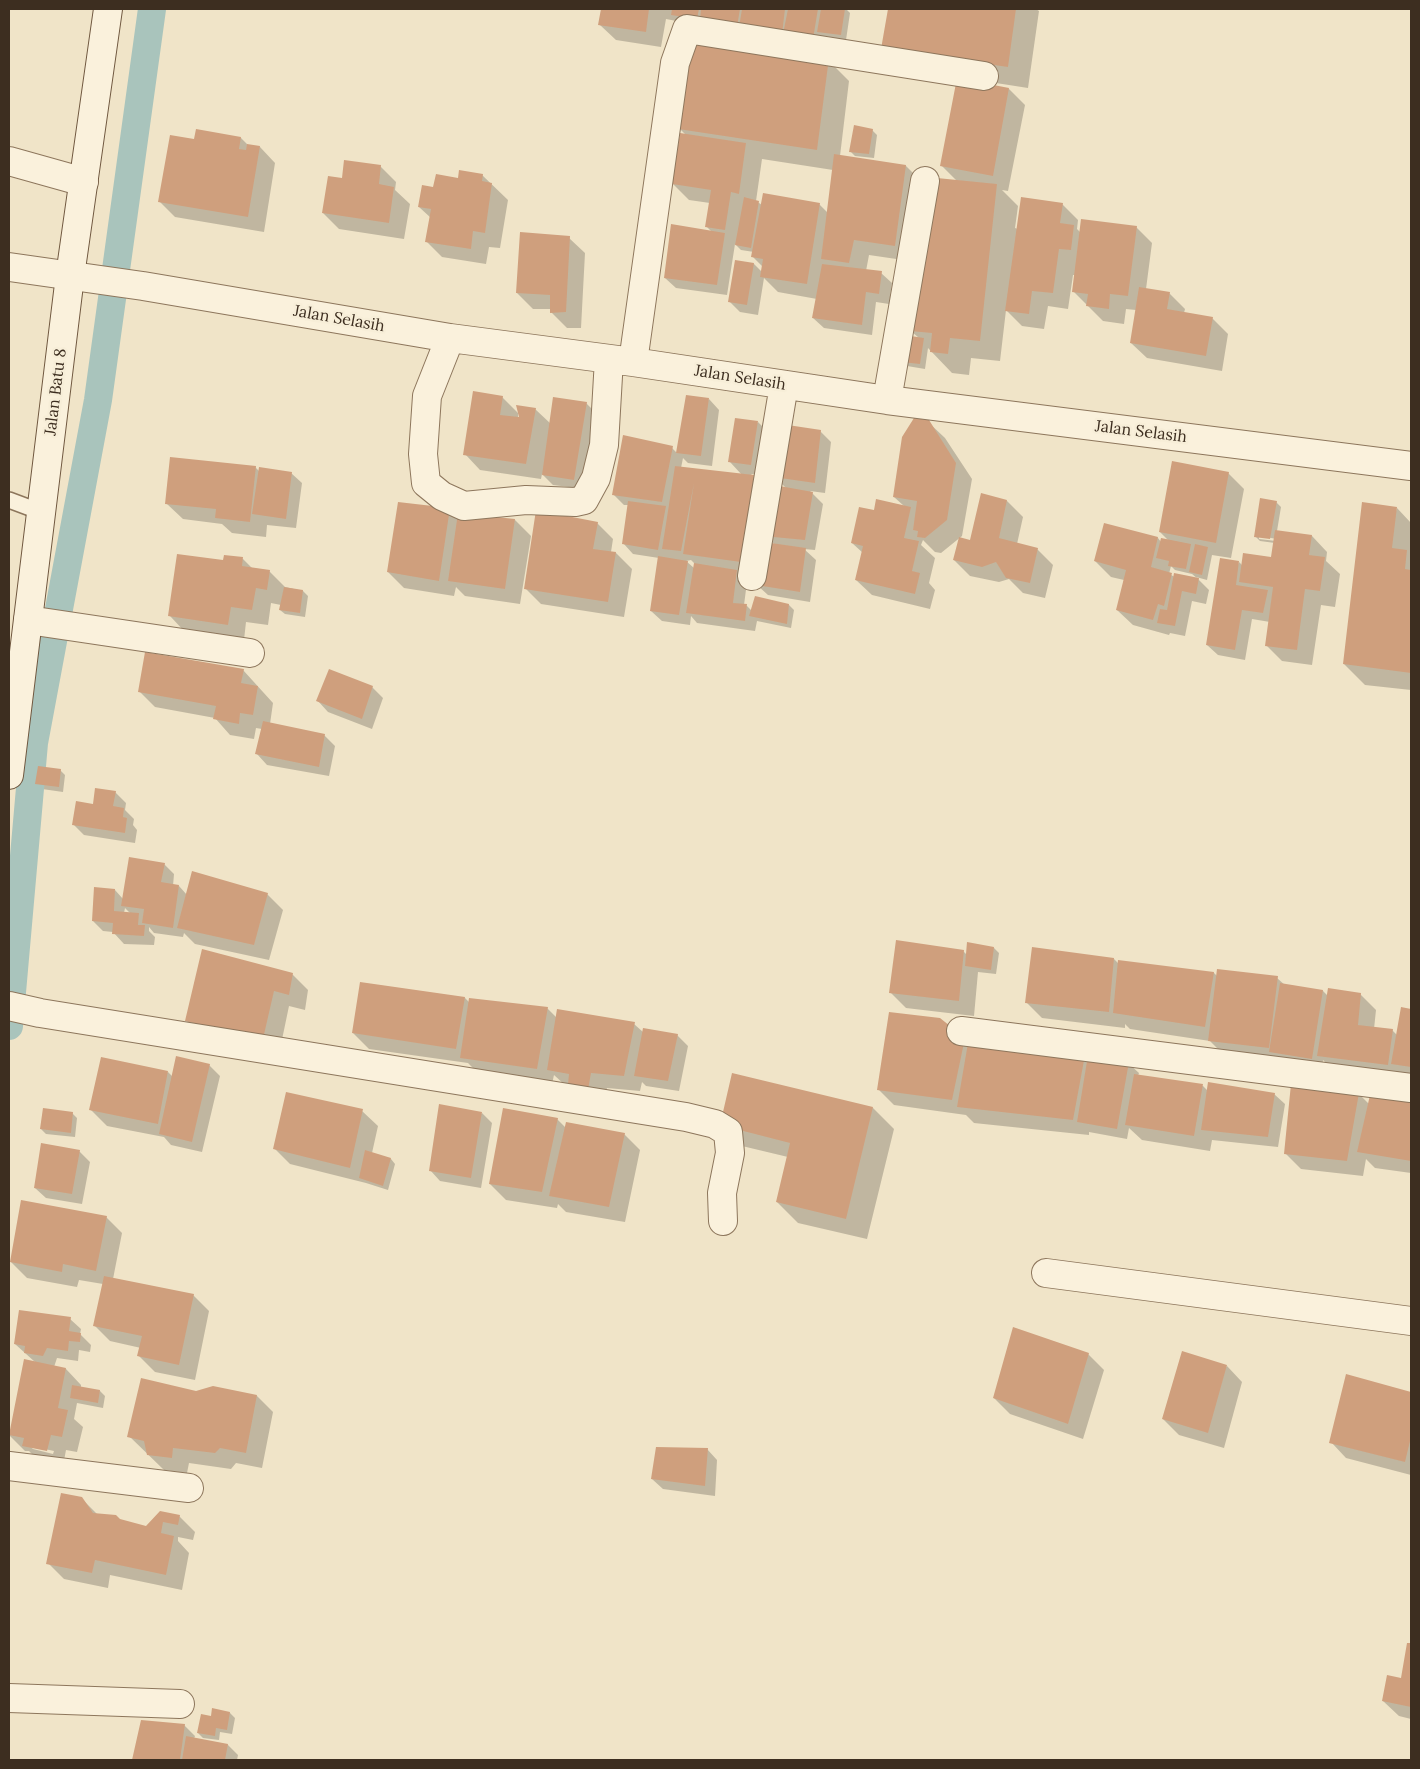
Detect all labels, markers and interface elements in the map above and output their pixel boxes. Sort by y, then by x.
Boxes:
street label: Jalan Selasih [292,302,386,336]
street label: Jalan Batu 8 [41,347,71,437]
street label: Jalan Selasih [693,361,787,395]
street label: Jalan Selasih [1094,417,1188,447]

